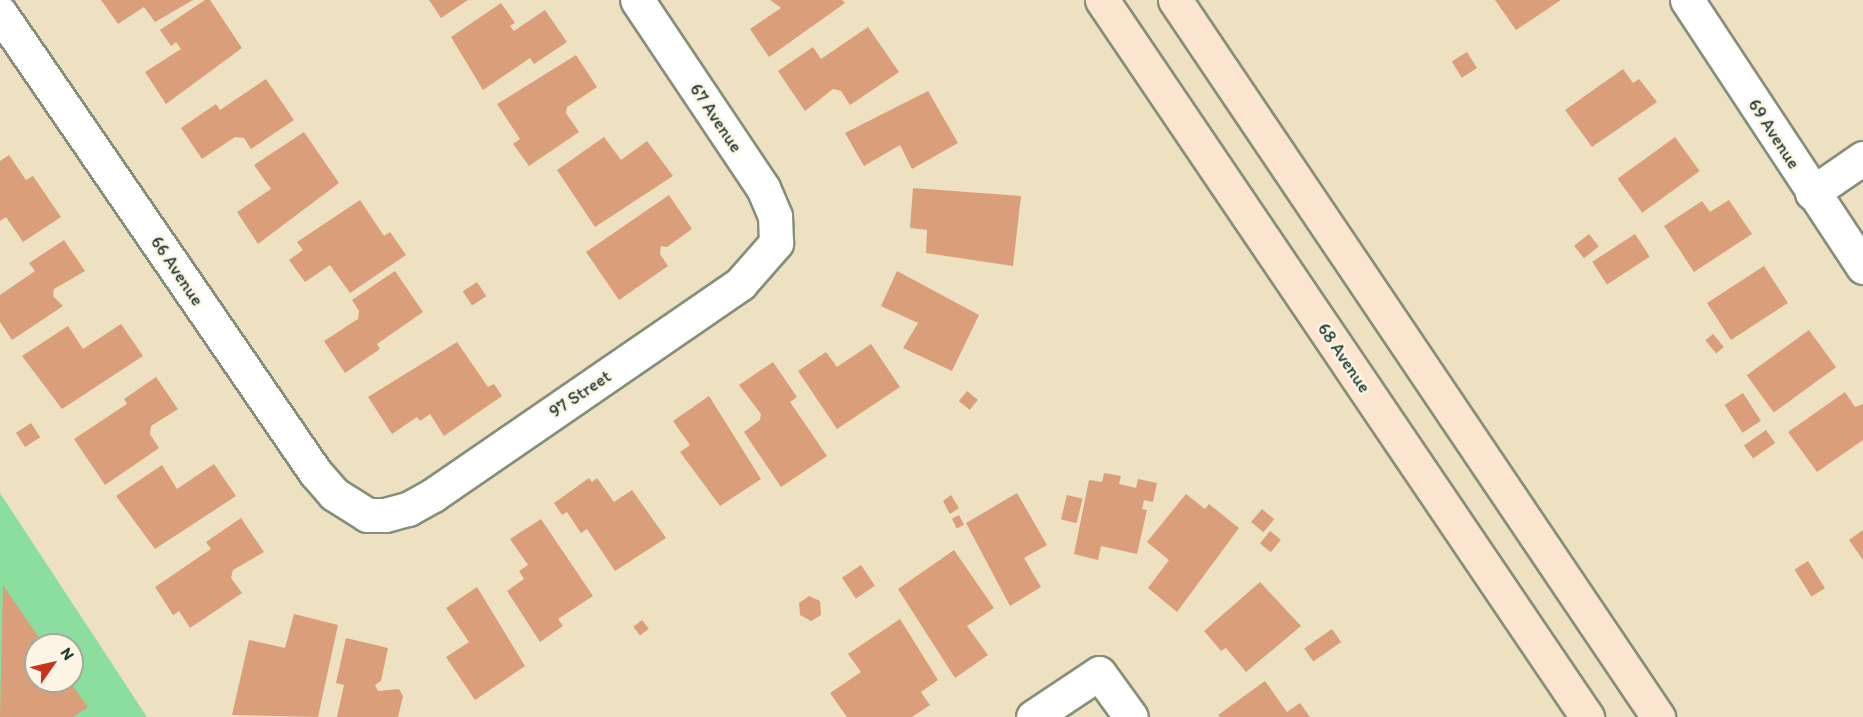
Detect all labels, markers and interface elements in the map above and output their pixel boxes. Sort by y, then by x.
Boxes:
street label: 67 Avenue [685,79,747,157]
street label: 69 Avenue [1743,95,1805,173]
street label: 66 Avenue [146,232,208,310]
street label: 68 Avenue [1313,319,1375,397]
street label: 97 Street [545,365,615,423]
north arrow [24,633,84,693]
text: N [57,644,79,664]

